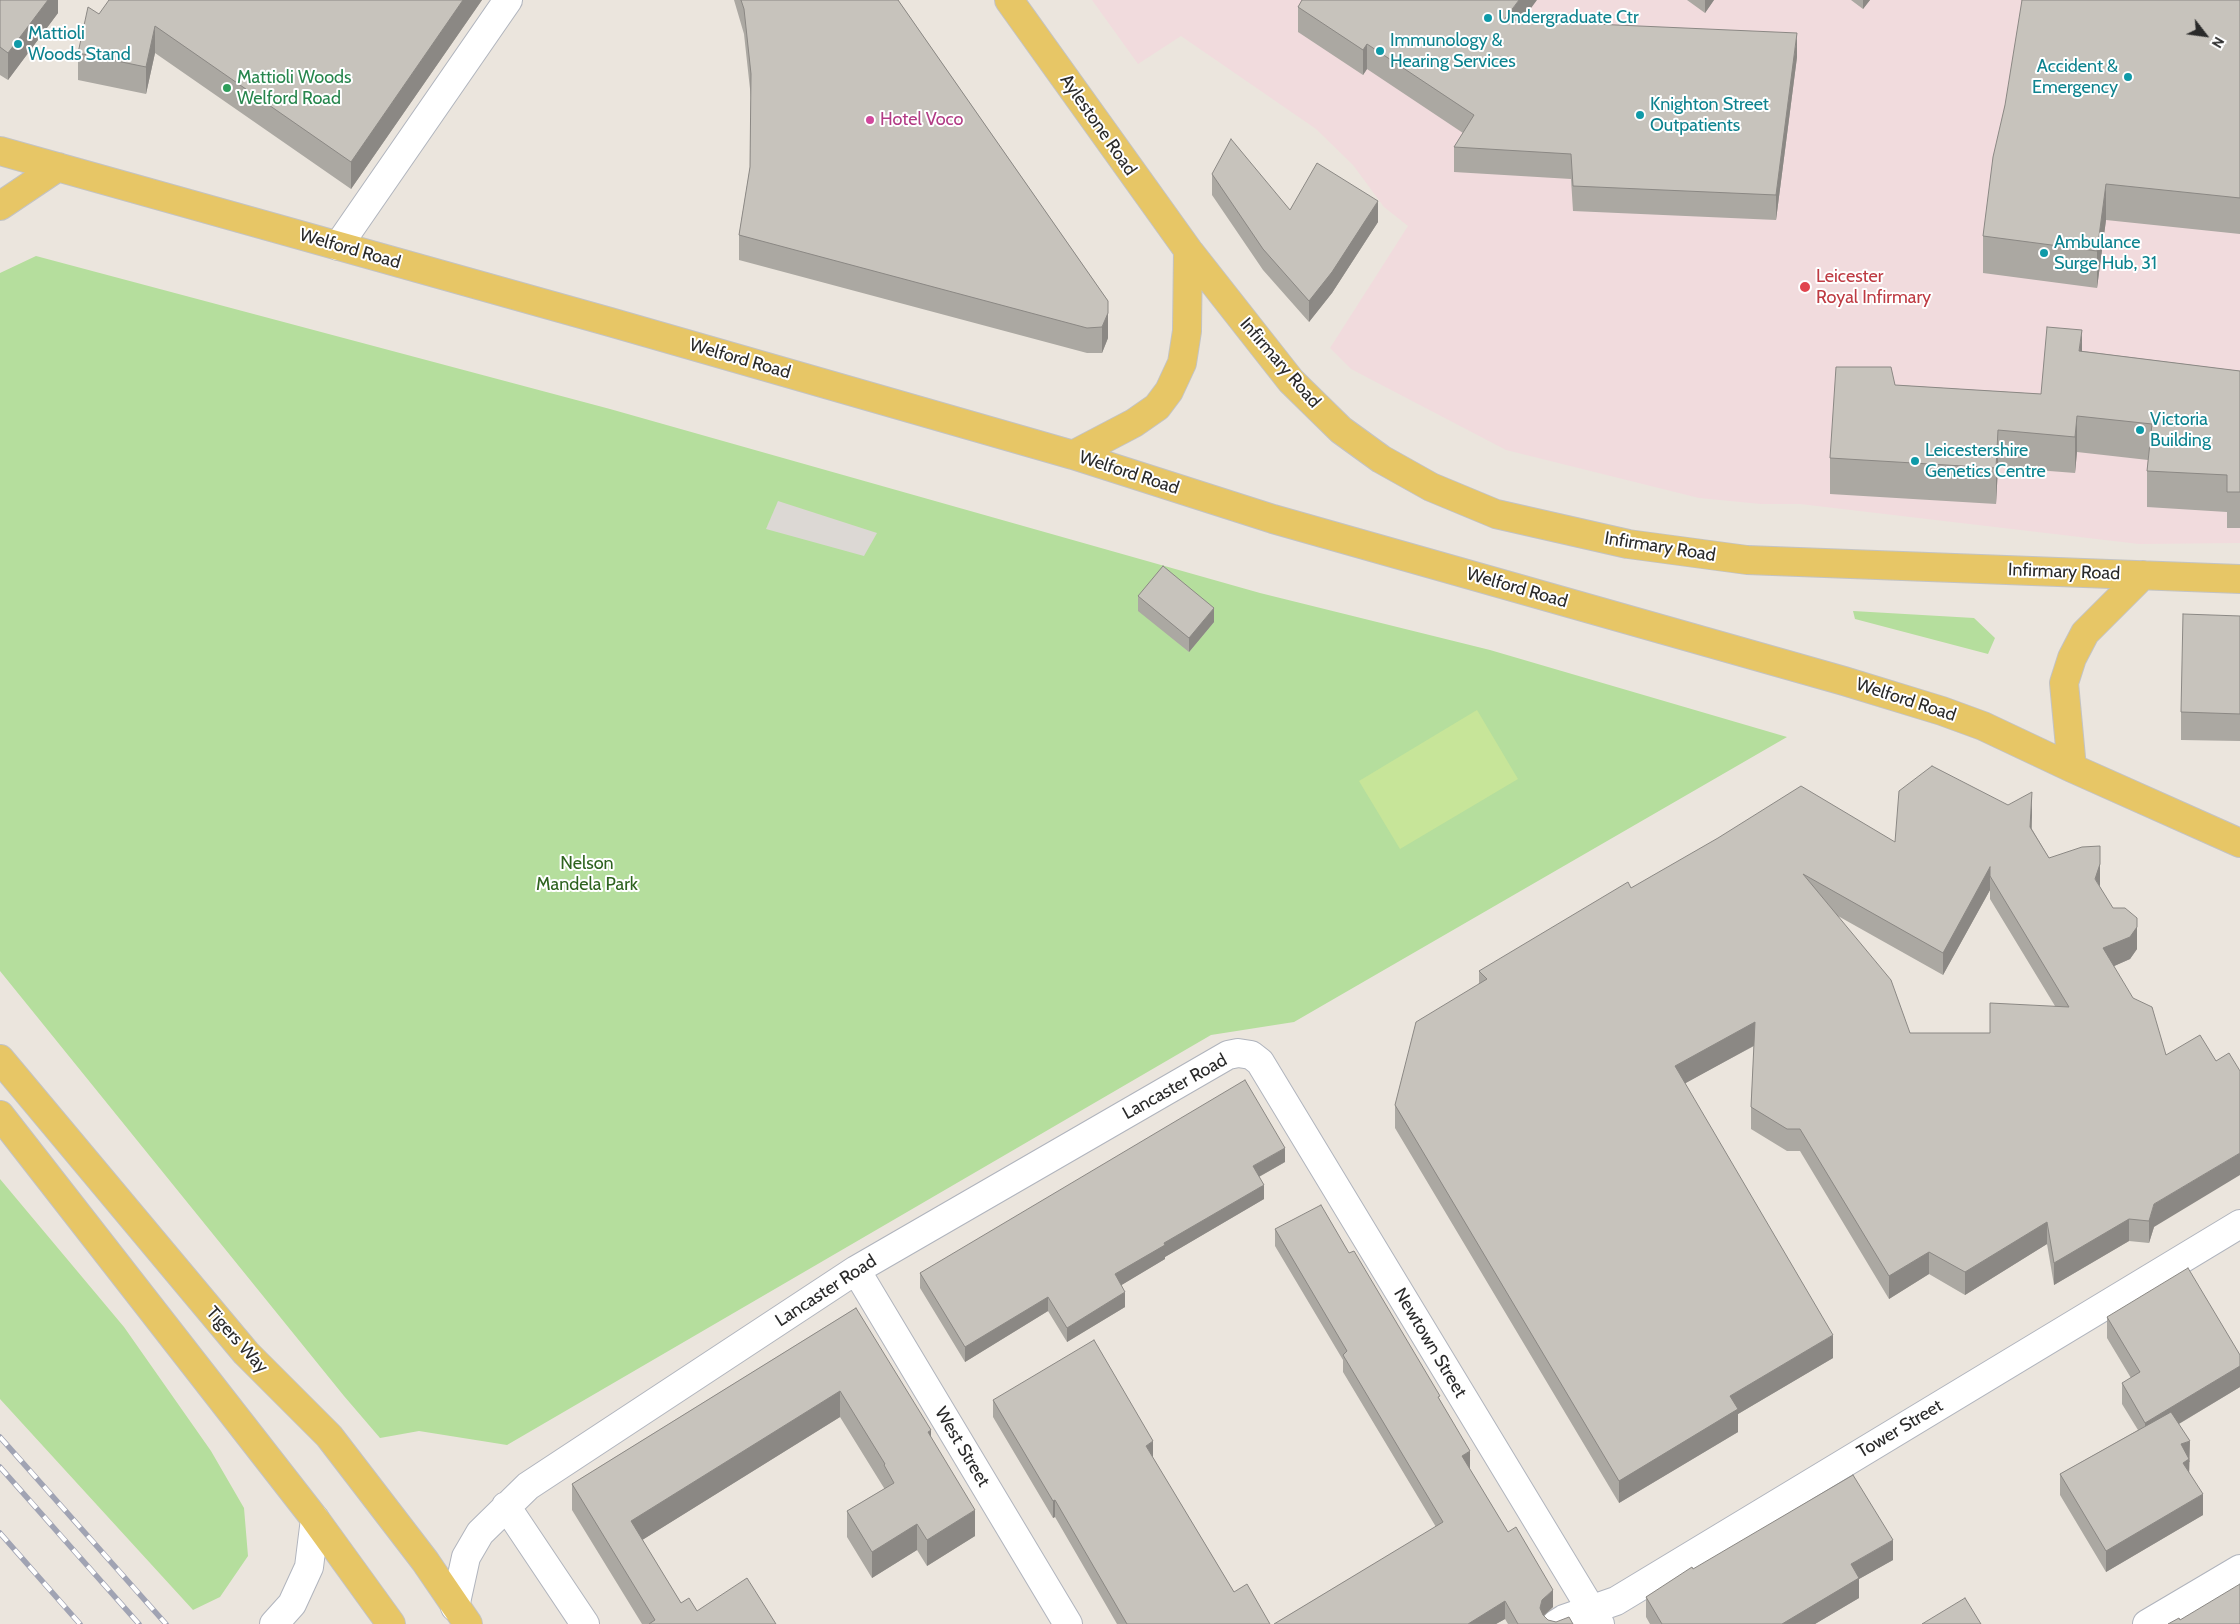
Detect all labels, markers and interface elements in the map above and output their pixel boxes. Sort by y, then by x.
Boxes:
place label: Undergraduate Ctr [1498,7,1639,29]
north arrow [2180,10,2230,60]
marker: Undergraduate Ctr [1482,12,1494,24]
place label: Mattioli Woods Stand [28,23,131,66]
place label: Immunology & Hearing Services [1390,30,1516,72]
text: N [2208,34,2228,51]
marker: Mattioli Woods Stand [12,38,24,50]
marker: Immunology & Hearing Services [1374,45,1386,57]
place label: Accident & Emergency [2032,56,2118,98]
place label: Mattioli Woods Welford Road [237,67,351,110]
street label: Aylestone Road [1055,70,1141,180]
marker: Accident & Emergency [2122,71,2134,83]
marker: Mattioli Woods Welford Road [221,82,233,94]
place label: Knighton Street Outpatients [1650,94,1769,136]
place label: Hotel Voco [880,109,963,131]
marker: Knighton Street Outpatients [1634,109,1646,121]
marker: Hotel Voco [864,114,876,126]
street label: Welford Road [297,224,403,274]
place label: Ambulance Surge Hub, 31 [2054,232,2157,274]
marker: Ambulance Surge Hub, 31 [2038,247,2050,259]
place label: Leicester Royal Infirmary [1816,266,1931,308]
marker: Leicester Royal Infirmary [1798,280,1812,294]
street label: Infirmary Road [1235,314,1325,412]
street label: Welford Road [687,334,793,384]
place label: Victoria Building [2150,409,2211,452]
marker: Victoria Building [2134,424,2146,436]
place label: Leicestershire Genetics Centre [1925,440,2046,482]
street label: Welford Road [1076,447,1182,499]
marker: Leicestershire Genetics Centre [1909,455,1921,467]
street label: Infirmary Road [1603,528,1717,566]
street label: Infirmary Road [2008,559,2120,585]
street label: Welford Road [1464,563,1570,613]
street label: Welford Road [1853,674,1959,726]
park label: Nelson Mandela Park [536,853,638,896]
street label: Lancaster Road [1119,1049,1231,1125]
street label: Lancaster Road [771,1250,881,1332]
street label: Newtown Street [1389,1284,1471,1402]
street label: Tigers Way [201,1302,273,1378]
street label: Tower Street [1853,1395,1947,1463]
street label: West Street [930,1403,994,1491]

